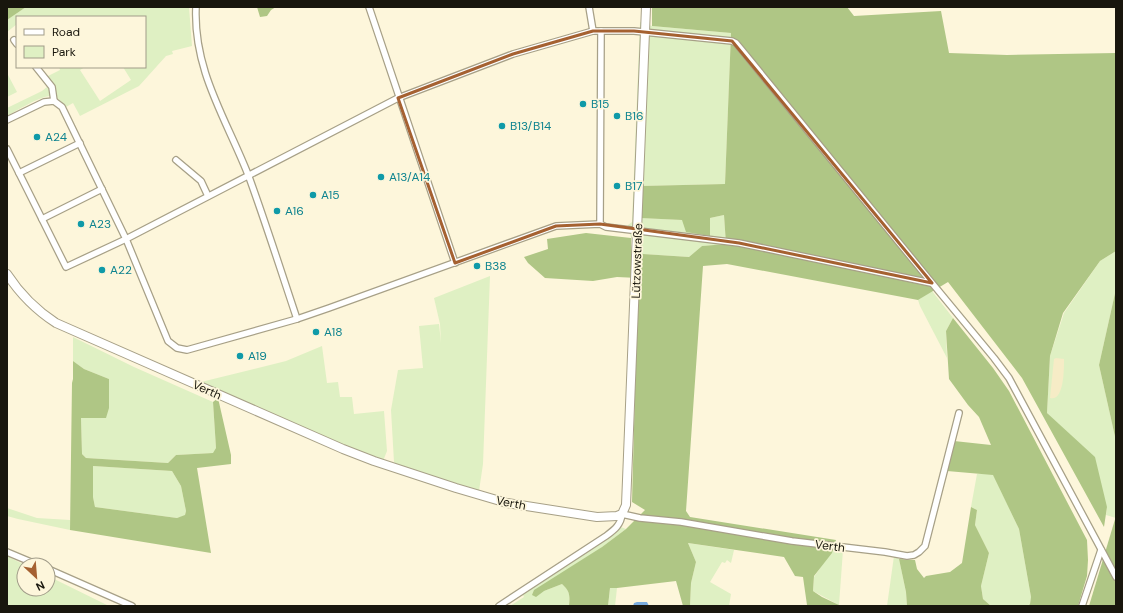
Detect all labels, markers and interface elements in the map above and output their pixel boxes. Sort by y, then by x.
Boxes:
legend [16,16,146,68]
text: Road [52,24,80,40]
text: Park [52,44,76,60]
place label: B15 [591,96,609,112]
marker: B15 [578,99,588,109]
place label: B16 [625,108,644,124]
marker: B16 [612,111,622,121]
place label: B13/B14 [510,118,551,134]
marker: B13/B14 [497,121,507,131]
place label: A24 [45,129,67,145]
marker: A24 [32,132,42,142]
place label: A13/A14 [389,169,430,185]
marker: A13/A14 [376,172,386,182]
place label: B17 [625,178,642,194]
marker: B17 [612,181,622,191]
place label: A15 [321,187,340,203]
marker: A15 [308,190,318,200]
place label: A16 [285,203,304,219]
marker: A16 [272,206,282,216]
place label: A23 [89,216,111,232]
marker: A23 [76,219,86,229]
street label: Lützowstraße [628,223,646,299]
place label: B38 [485,258,507,274]
marker: B38 [472,261,482,271]
place label: A22 [110,262,132,278]
marker: A22 [97,265,107,275]
place label: A18 [324,324,343,340]
marker: A18 [311,327,321,337]
place label: A19 [248,348,267,364]
marker: A19 [235,351,245,361]
street label: Verth [190,377,224,403]
street label: Verth [495,492,527,514]
street label: Verth [814,536,846,556]
north arrow [16,557,56,597]
text: N [34,578,47,594]

